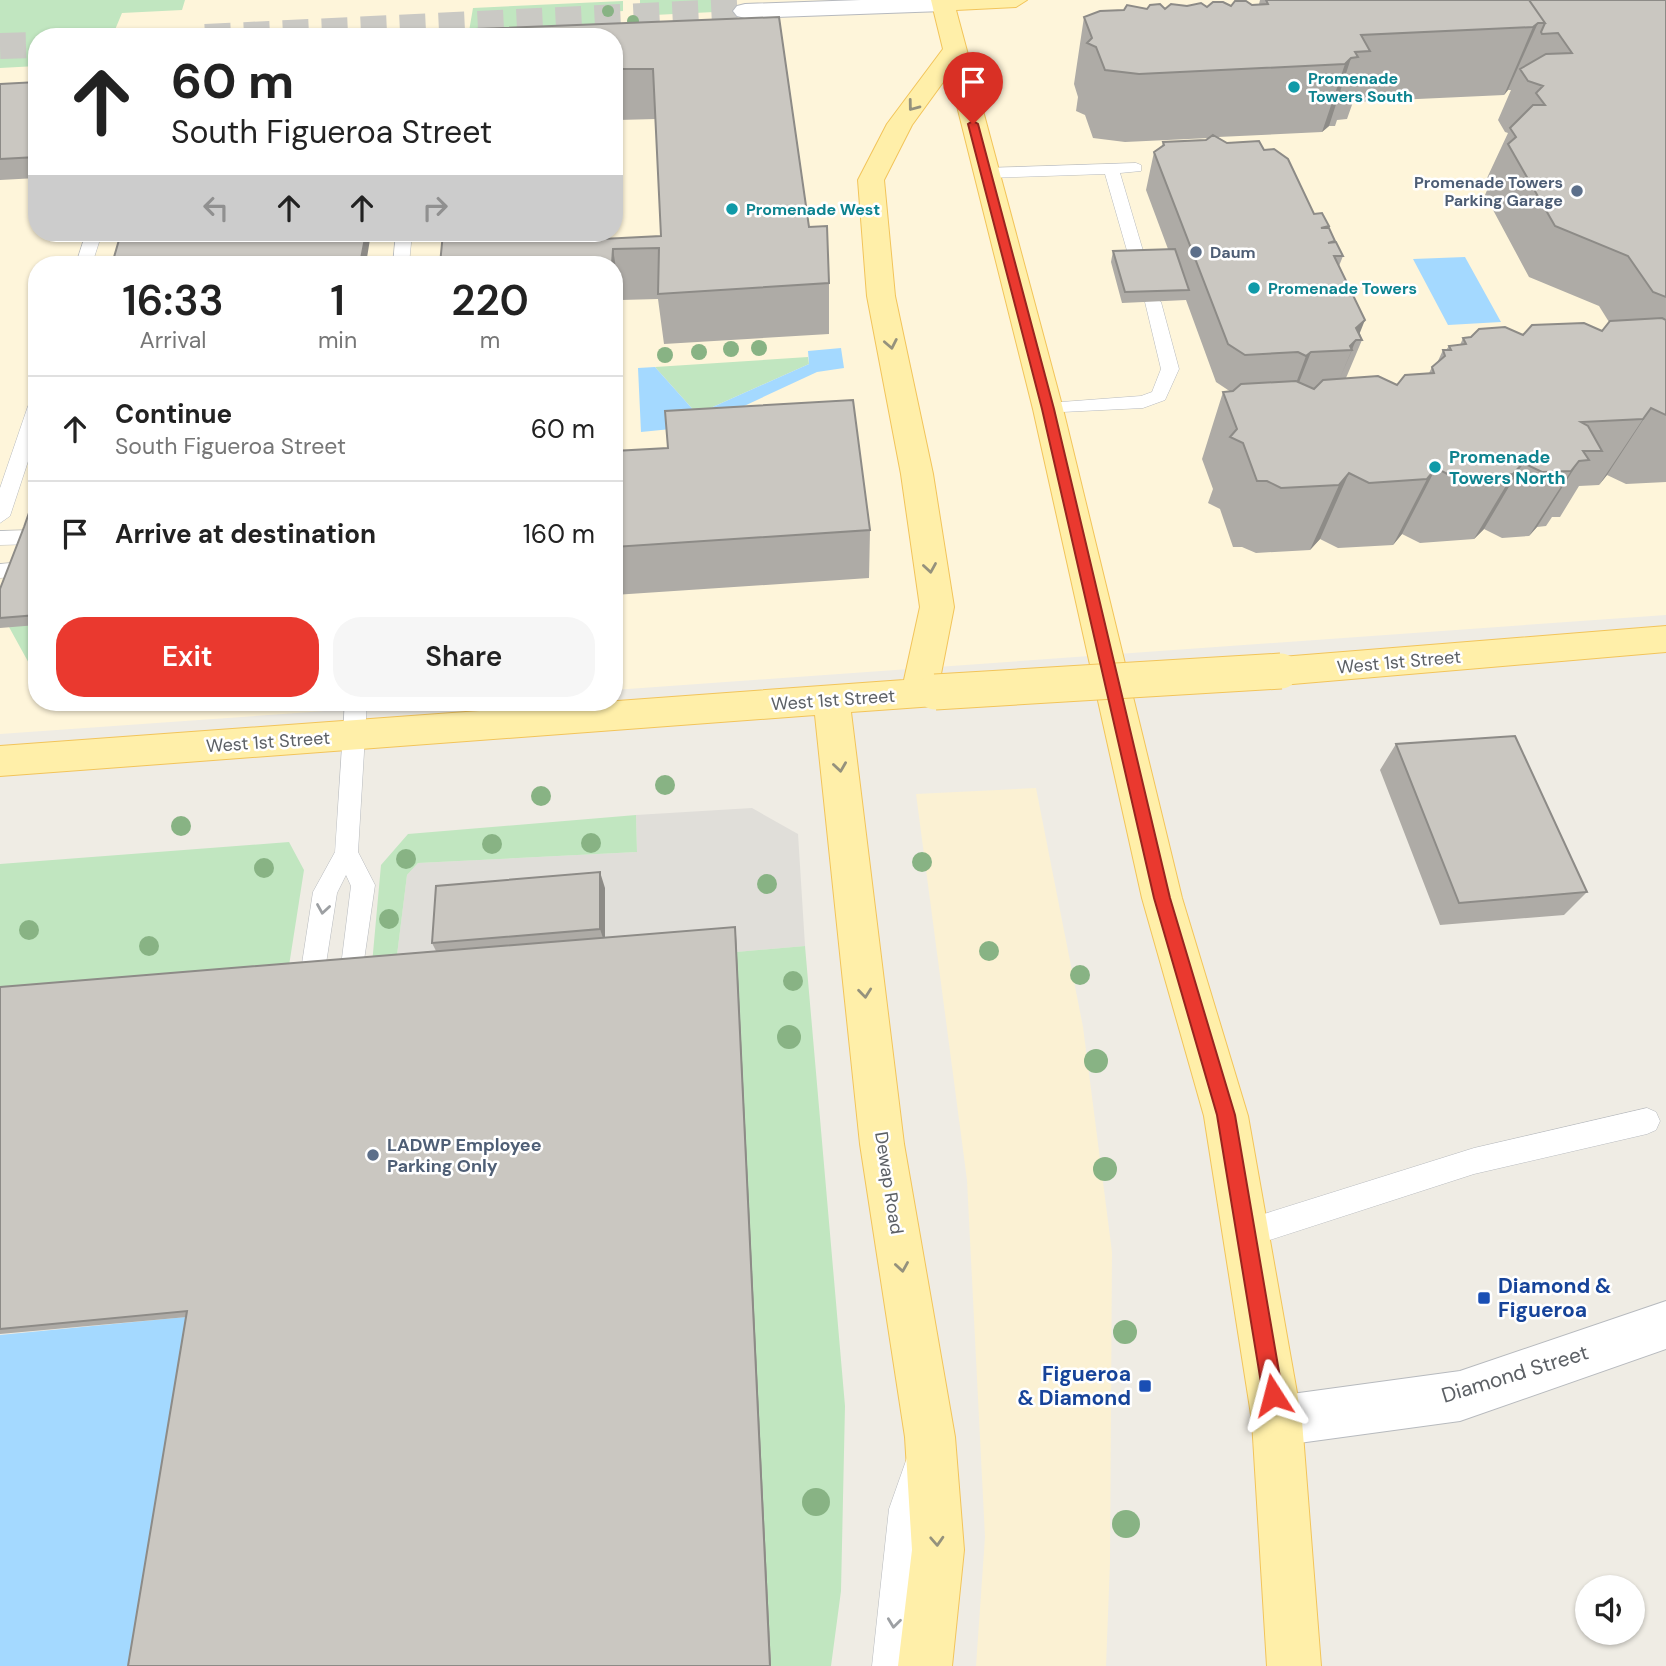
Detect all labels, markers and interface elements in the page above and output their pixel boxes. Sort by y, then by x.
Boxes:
text: 60 m [171,49,294,113]
pin [943,52,1003,124]
icon: ahead [56,56,147,147]
icon: arrive [954,63,992,101]
place label: Promenade Towers South [1308,68,1413,107]
marker: Promenade Towers South [1286,79,1302,95]
one-way arrow [908,98,921,111]
text: South Figueroa Street [171,111,492,153]
place label: Promenade Towers Parking Garage [1414,172,1563,211]
marker: Promenade Towers Parking Garage [1569,183,1585,199]
icon: left [197,189,235,227]
icon: ahead [270,189,308,227]
icon: ahead [343,189,381,227]
icon: right [416,189,454,227]
place label: Promenade West [746,199,880,220]
marker: Promenade West [724,201,740,217]
place label: Daum [1210,242,1256,263]
marker: Daum [1188,244,1204,260]
text: 16:33 [122,273,224,328]
text: 1 [330,273,345,328]
text: 220 [451,273,529,328]
place label: Promenade Towers [1268,278,1417,299]
marker: Promenade Towers [1246,280,1262,296]
text: Arrival [139,325,206,355]
text: min [318,325,357,355]
text: m [480,325,500,355]
one-way arrow [883,338,898,350]
text: Continue [115,397,232,431]
icon: ahead [56,410,94,448]
text: 60 m [531,412,595,446]
text: South Figueroa Street [115,431,346,461]
place label: Promenade Towers North [1449,445,1566,490]
marker: Promenade Towers North [1427,459,1443,475]
icon: arrive [56,515,94,553]
text: Arrive at destination [115,517,376,551]
text: 160 m [523,517,595,551]
one-way arrow [922,562,937,574]
button: Exit [56,617,319,697]
button: Share [333,617,595,697]
street label: West 1st Street [1336,645,1462,679]
street label: West 1st Street [770,684,896,716]
street label: West 1st Street [205,726,331,758]
one-way arrow [832,761,847,773]
one-way arrow [316,903,331,915]
one-way arrow [858,987,873,999]
street label: Dewap Road [869,1130,909,1236]
place label: LADWP Employee Parking Only [387,1133,542,1178]
marker: LADWP Employee Parking Only [365,1147,381,1163]
one-way arrow [894,1261,909,1273]
place label: Diamond & Figueroa [1498,1272,1612,1324]
marker: Diamond & Figueroa [1476,1290,1492,1306]
street label: Diamond Street [1438,1338,1592,1410]
position arrow [1236,1358,1310,1432]
place label: Figueroa & Diamond [1017,1360,1131,1412]
marker: Figueroa & Diamond [1137,1378,1153,1394]
one-way arrow [929,1536,944,1547]
map controls [1575,1575,1645,1645]
button: sound [1575,1575,1645,1645]
one-way arrow [886,1617,901,1628]

